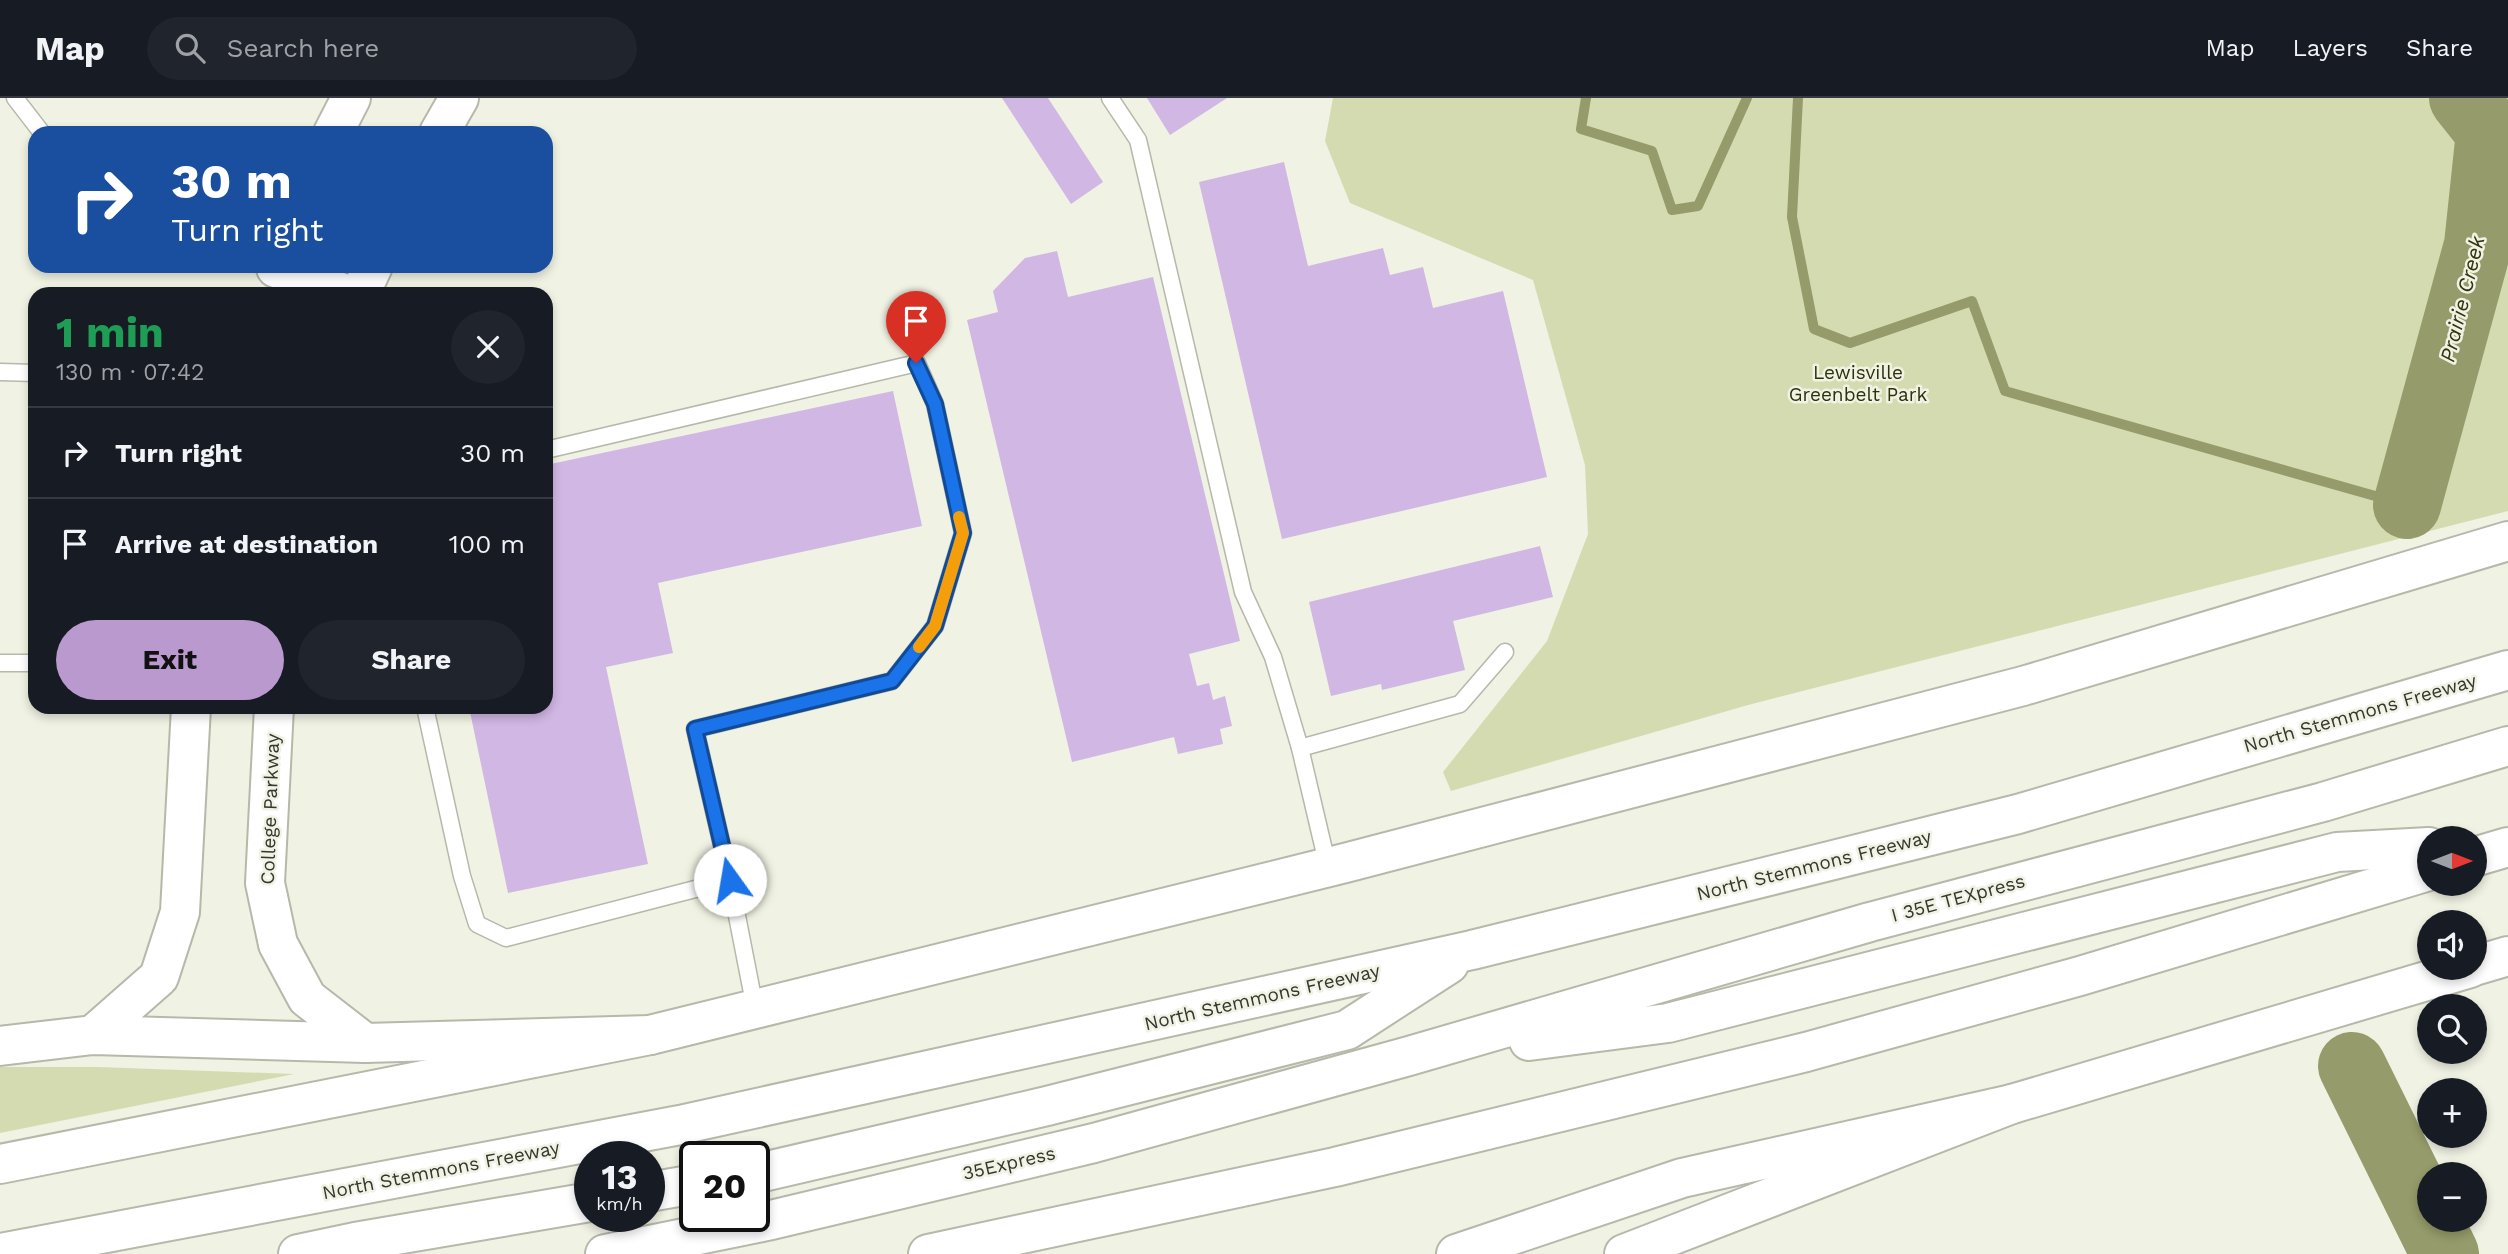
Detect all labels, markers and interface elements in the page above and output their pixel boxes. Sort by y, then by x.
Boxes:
search box [147,17,637,80]
text: Map [35,29,105,68]
icon: search [171,29,209,67]
text: Search here [227,33,379,63]
text: Map [2206,34,2254,62]
text: Layers [2292,34,2368,62]
text: Share [2406,34,2473,62]
text: 30 m [171,152,292,210]
icon: right [56,154,147,245]
text: Turn right [171,211,323,249]
water label: Prairie Creek [2434,233,2490,365]
pin [886,291,946,363]
icon: arrive [897,302,935,340]
text: 1 min [56,308,164,357]
button: close [451,310,525,384]
text: 130 m · 07:42 [56,359,204,386]
park label: Lewisville Greenbelt Park [1789,361,1927,406]
icon: right [56,434,94,472]
text: Turn right [115,438,242,468]
text: 30 m [460,438,525,468]
icon: arrive [56,525,94,563]
text: Arrive at destination [115,529,378,559]
text: 100 m [449,529,525,559]
button: Exit [56,620,284,700]
button: Share [298,620,525,700]
street label: North Stemmons Freeway [2241,669,2479,757]
street label: College Parkway [256,733,284,885]
street label: North Stemmons Freeway [1694,825,1934,905]
north arrow [2417,826,2487,896]
map controls [2417,826,2487,1232]
position arrow [693,843,767,917]
street label: I 35E TEXpress [1889,869,2027,927]
button: sound [2417,910,2487,980]
street label: North Stemmons Freeway [1142,959,1382,1035]
button: search [2417,994,2487,1064]
button: + [2417,1078,2487,1148]
street label: North Stemmons Freeway [320,1136,562,1204]
speed limit sign: 20 [679,1141,770,1232]
street label: 35Express [960,1141,1058,1185]
text: 13 [602,1156,637,1198]
button: − [2417,1162,2487,1232]
text: km/h [596,1193,643,1214]

